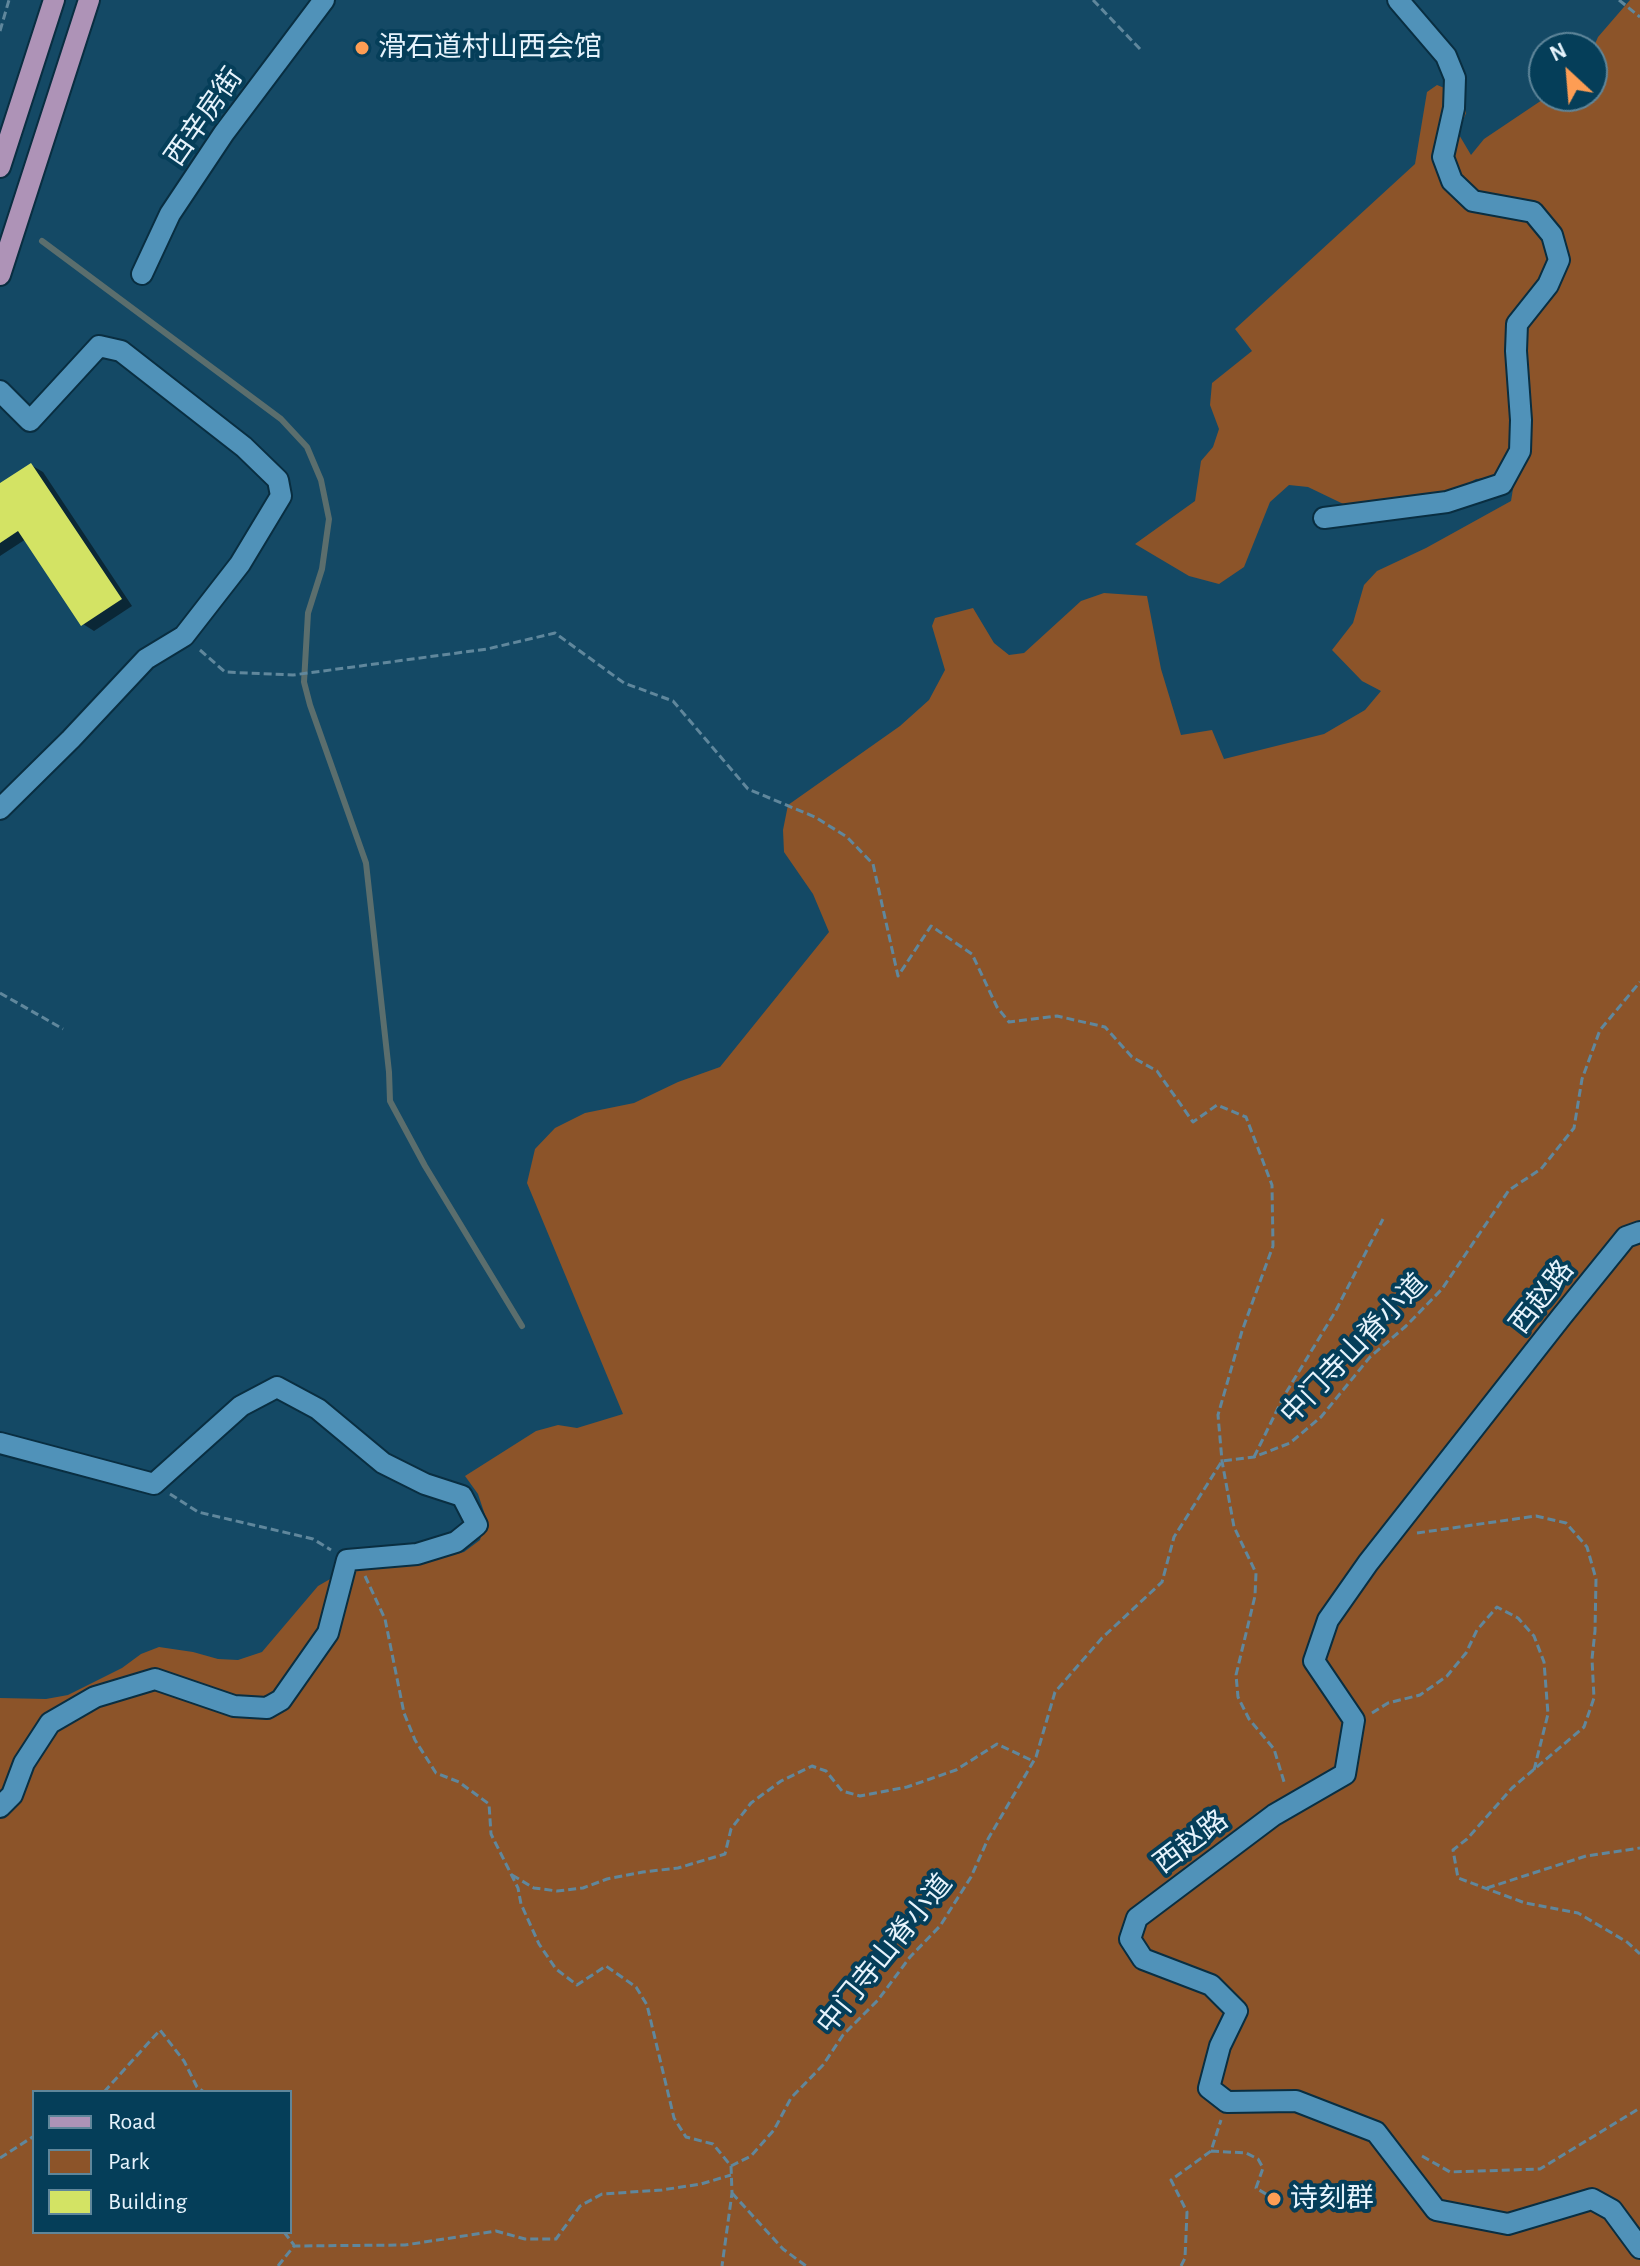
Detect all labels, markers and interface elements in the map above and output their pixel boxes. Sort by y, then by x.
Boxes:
place label: 滑石道村山西会馆 [378,31,602,65]
north arrow [1528,32,1608,112]
marker: 滑石道村山西会馆 [353,39,371,57]
text: N [1547,39,1570,65]
street label: 西辛房街 [158,61,250,173]
street label: 西赵路 [1503,1254,1581,1340]
street label: 中门寺山脊小道 [1274,1267,1434,1431]
street label: 西赵路 [1147,1803,1235,1881]
street label: 中门寺山脊小道 [810,1867,960,2041]
legend [32,2090,292,2234]
text: Road [108,2110,156,2134]
text: Park [108,2150,149,2174]
place label: 诗刻群 [1290,2182,1374,2216]
text: Building [108,2190,187,2214]
marker: 诗刻群 [1265,2190,1283,2208]

